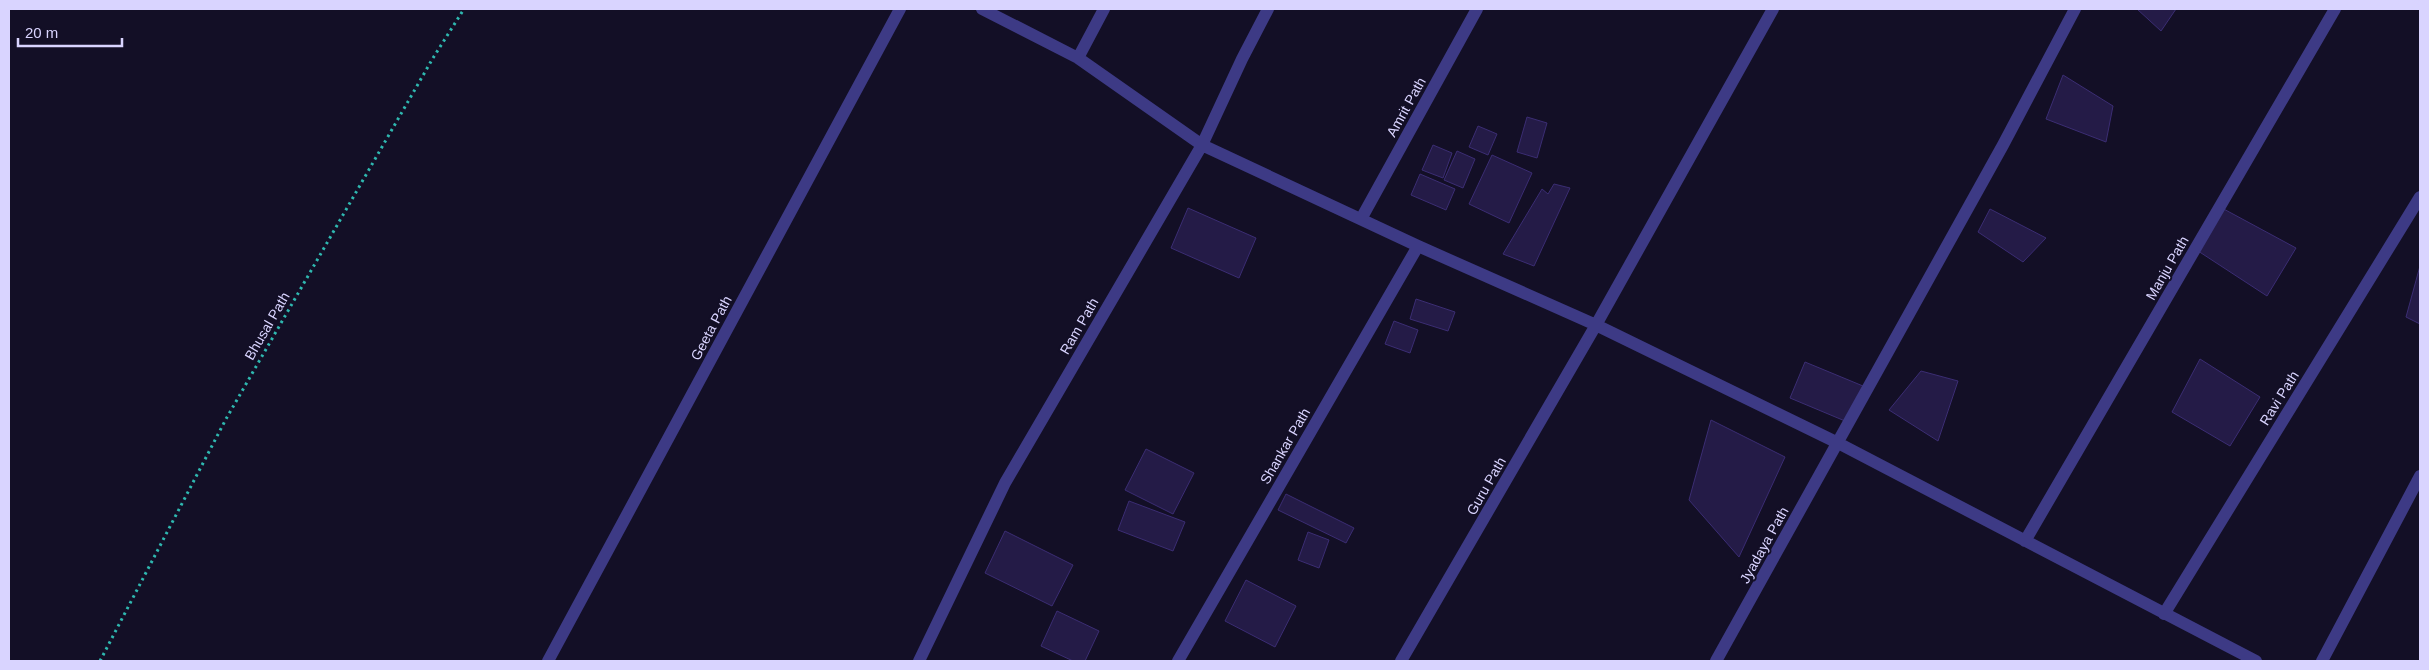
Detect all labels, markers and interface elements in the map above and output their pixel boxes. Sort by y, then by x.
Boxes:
scale bar [18,15,121,47]
text: 20 m [25,24,58,41]
street label: Amrit Path [1383,75,1429,139]
street label: Manju Path [2142,233,2192,303]
street label: Bhusal Path [241,289,293,363]
street label: Geeta Path [687,293,735,363]
street label: Ram Path [1057,295,1101,357]
street label: Ravi Path [2256,368,2302,428]
street label: Shankar Path [1257,405,1313,487]
street label: Guru Path [1463,454,1509,518]
street label: Jyadaya Path [1736,504,1792,586]

